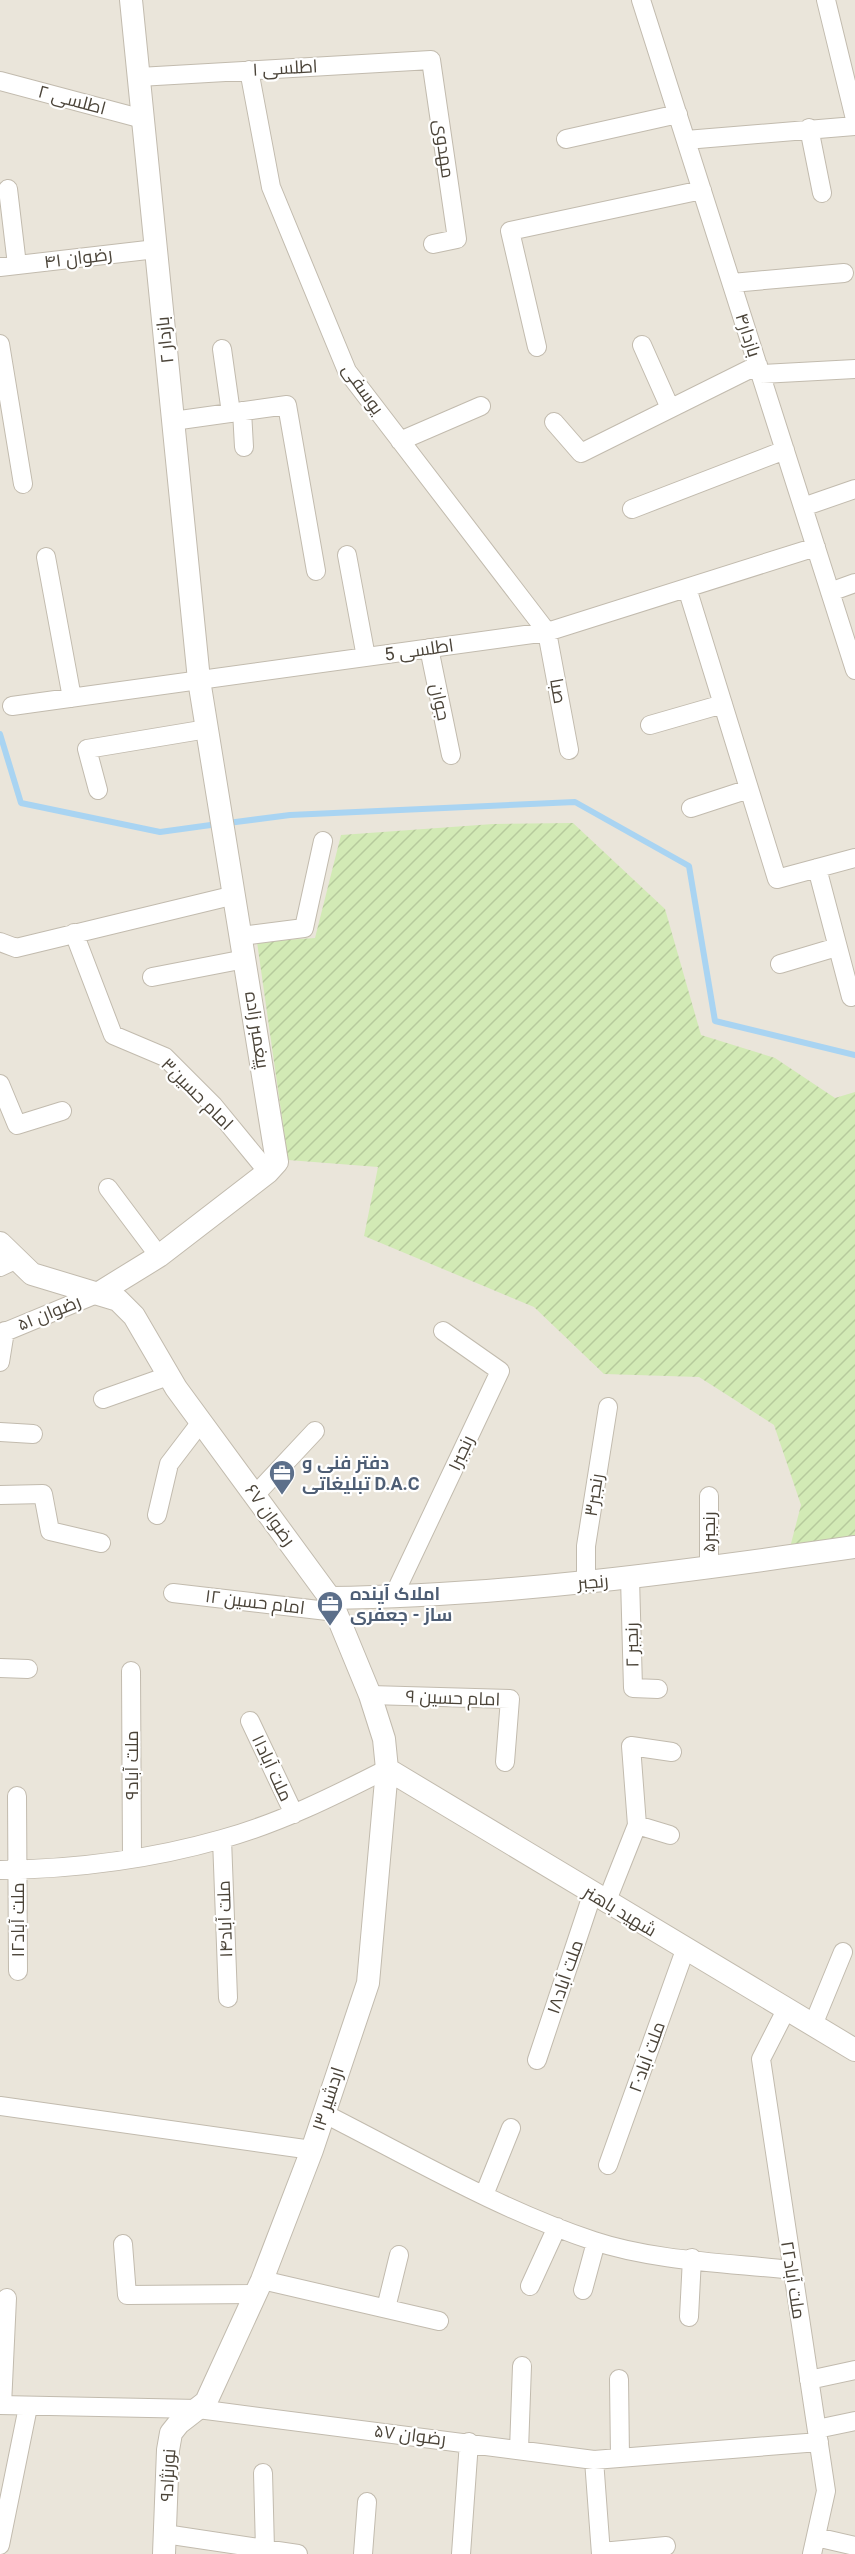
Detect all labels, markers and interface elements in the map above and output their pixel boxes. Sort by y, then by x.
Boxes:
street label: اطلسی ۱ [252,55,318,81]
street label: اطلسی ۲ [36,80,108,120]
street label: مهدوی [429,118,459,180]
street label: رضوان ۴۱ [43,243,113,273]
street label: بازدار۴ [731,310,765,360]
street label: بازدار ۲ [152,315,178,365]
street label: یوسفی [337,359,389,419]
street label: اطلسی 5 [383,634,455,666]
street label: صبا [546,677,571,705]
street label: جوان [425,682,455,722]
street label: پیغمبر زاده [239,990,274,1070]
street label: امام حسین۳ [156,1053,238,1135]
street label: رضوان ۵۱ [14,1290,84,1336]
street label: رنجبر۱ [443,1432,479,1474]
place label: دفتر فنی و تبلیغاتی D.A.C [302,1452,420,1495]
office icon: دفتر فنی و تبلیغاتی D.A.C [267,1458,297,1496]
street label: رنجبر۳ [580,1472,608,1518]
street label: رضوان ۶۷ [240,1480,300,1550]
street label: رنجبر۵ [698,1512,720,1552]
street label: رنجبر [576,1570,609,1594]
place label: املاک آینده ساز - جعفری [350,1583,452,1626]
street label: امام حسین ۱۲ [204,1585,306,1620]
office icon: املاک آینده ساز - جعفری [315,1589,345,1627]
street label: رنجبر ۲ [621,1622,643,1668]
street label: امام حسین ۹ [405,1685,501,1712]
street label: ملت آباد۹ [121,1730,142,1800]
street label: ملت آباد۱۱ [248,1731,297,1804]
street label: ملت آباد۱۴ [213,1880,236,1958]
street label: شهید باهنر [579,1880,661,1941]
street label: ملت آباد۱۲ [7,1883,28,1957]
street label: ملت آباد۱۸ [542,1937,587,2017]
street label: ملت آباد۲۰ [624,2019,669,2095]
street label: اردشیر ۱۳ [307,2064,349,2134]
street label: ملت آباد۲۲ [777,2239,810,2321]
street label: رضوان ۵۷ [373,2420,447,2450]
street label: نورنژاد۹ [156,2448,180,2502]

